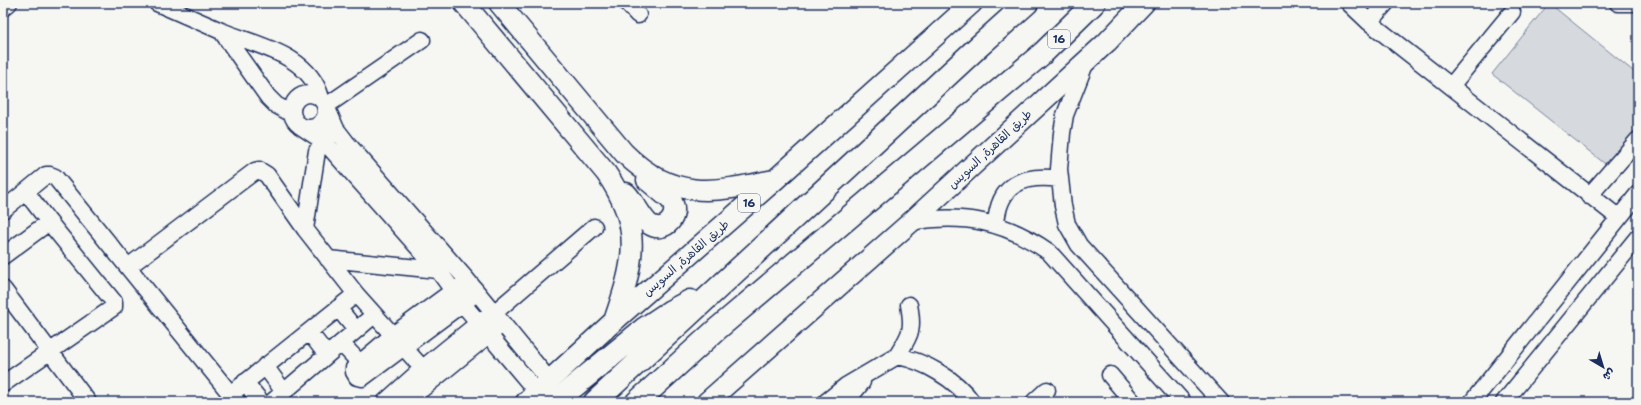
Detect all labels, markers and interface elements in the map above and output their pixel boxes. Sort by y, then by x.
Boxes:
road number: 16 [1048,30,1070,48]
street label: طريق القاهرة, السويس [945,106,1035,192]
road number: 16 [738,194,760,212]
street label: طريق القاهرة, السويس [640,216,732,300]
north arrow [1583,347,1623,387]
text: ش [1599,365,1618,384]

